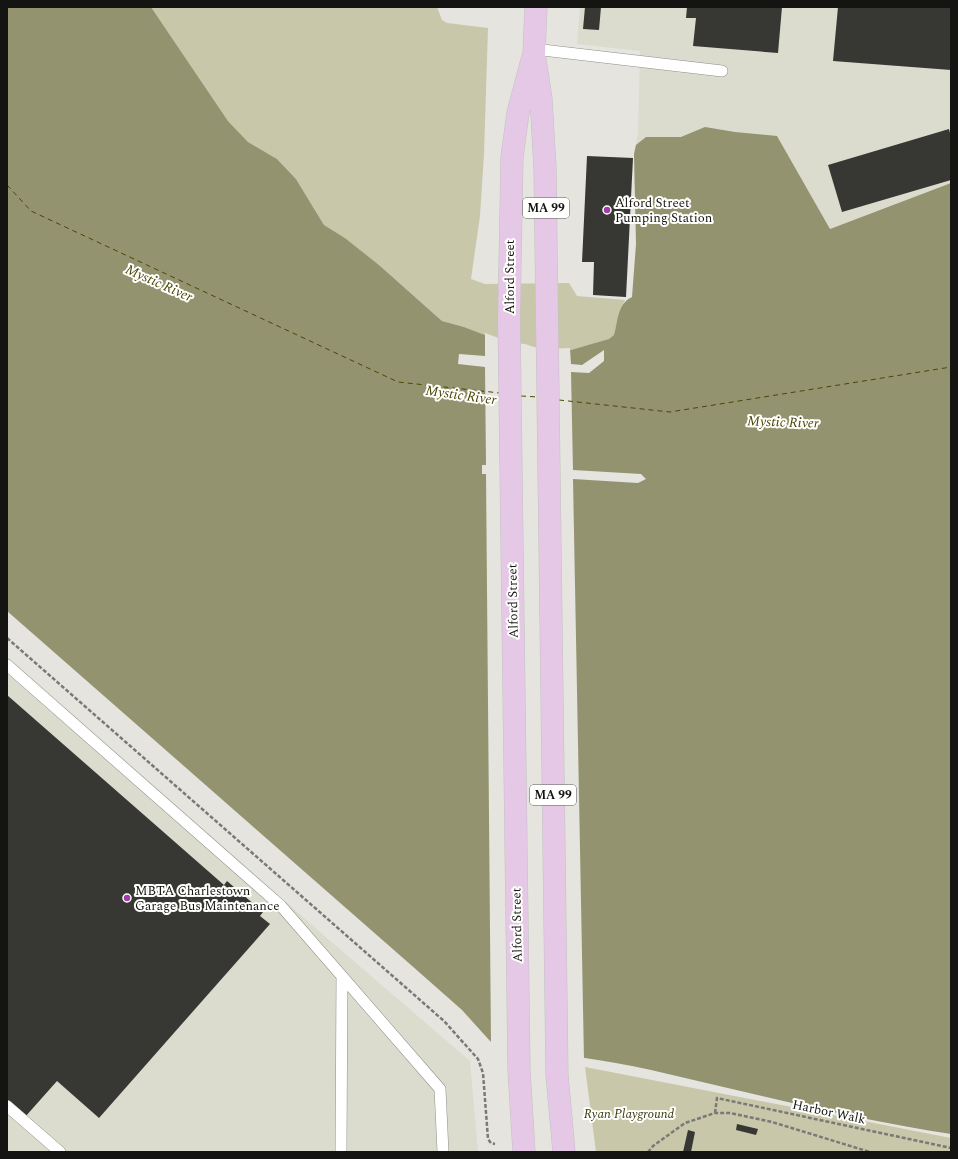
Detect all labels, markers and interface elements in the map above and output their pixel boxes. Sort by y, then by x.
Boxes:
place label: Alford Street Pumping Station [615,193,713,228]
road number: MA 99 [523,198,569,218]
marker: Alford Street Pumping Station [602,205,612,215]
street label: Alford Street [500,239,520,314]
water label: Mystic River [122,259,196,307]
water label: Mystic River [424,380,498,410]
water label: Mystic River [747,410,819,434]
street label: Alford Street [502,563,524,639]
road number: MA 99 [530,785,576,805]
place label: MBTA Charlestown Garage Bus Maintenance [135,881,279,916]
street label: Alford Street [506,887,528,963]
marker: MBTA Charlestown Garage Bus Maintenance [122,893,132,903]
street label: Harbor Walk [790,1094,868,1130]
park label: Ryan Playground [584,1104,675,1124]

